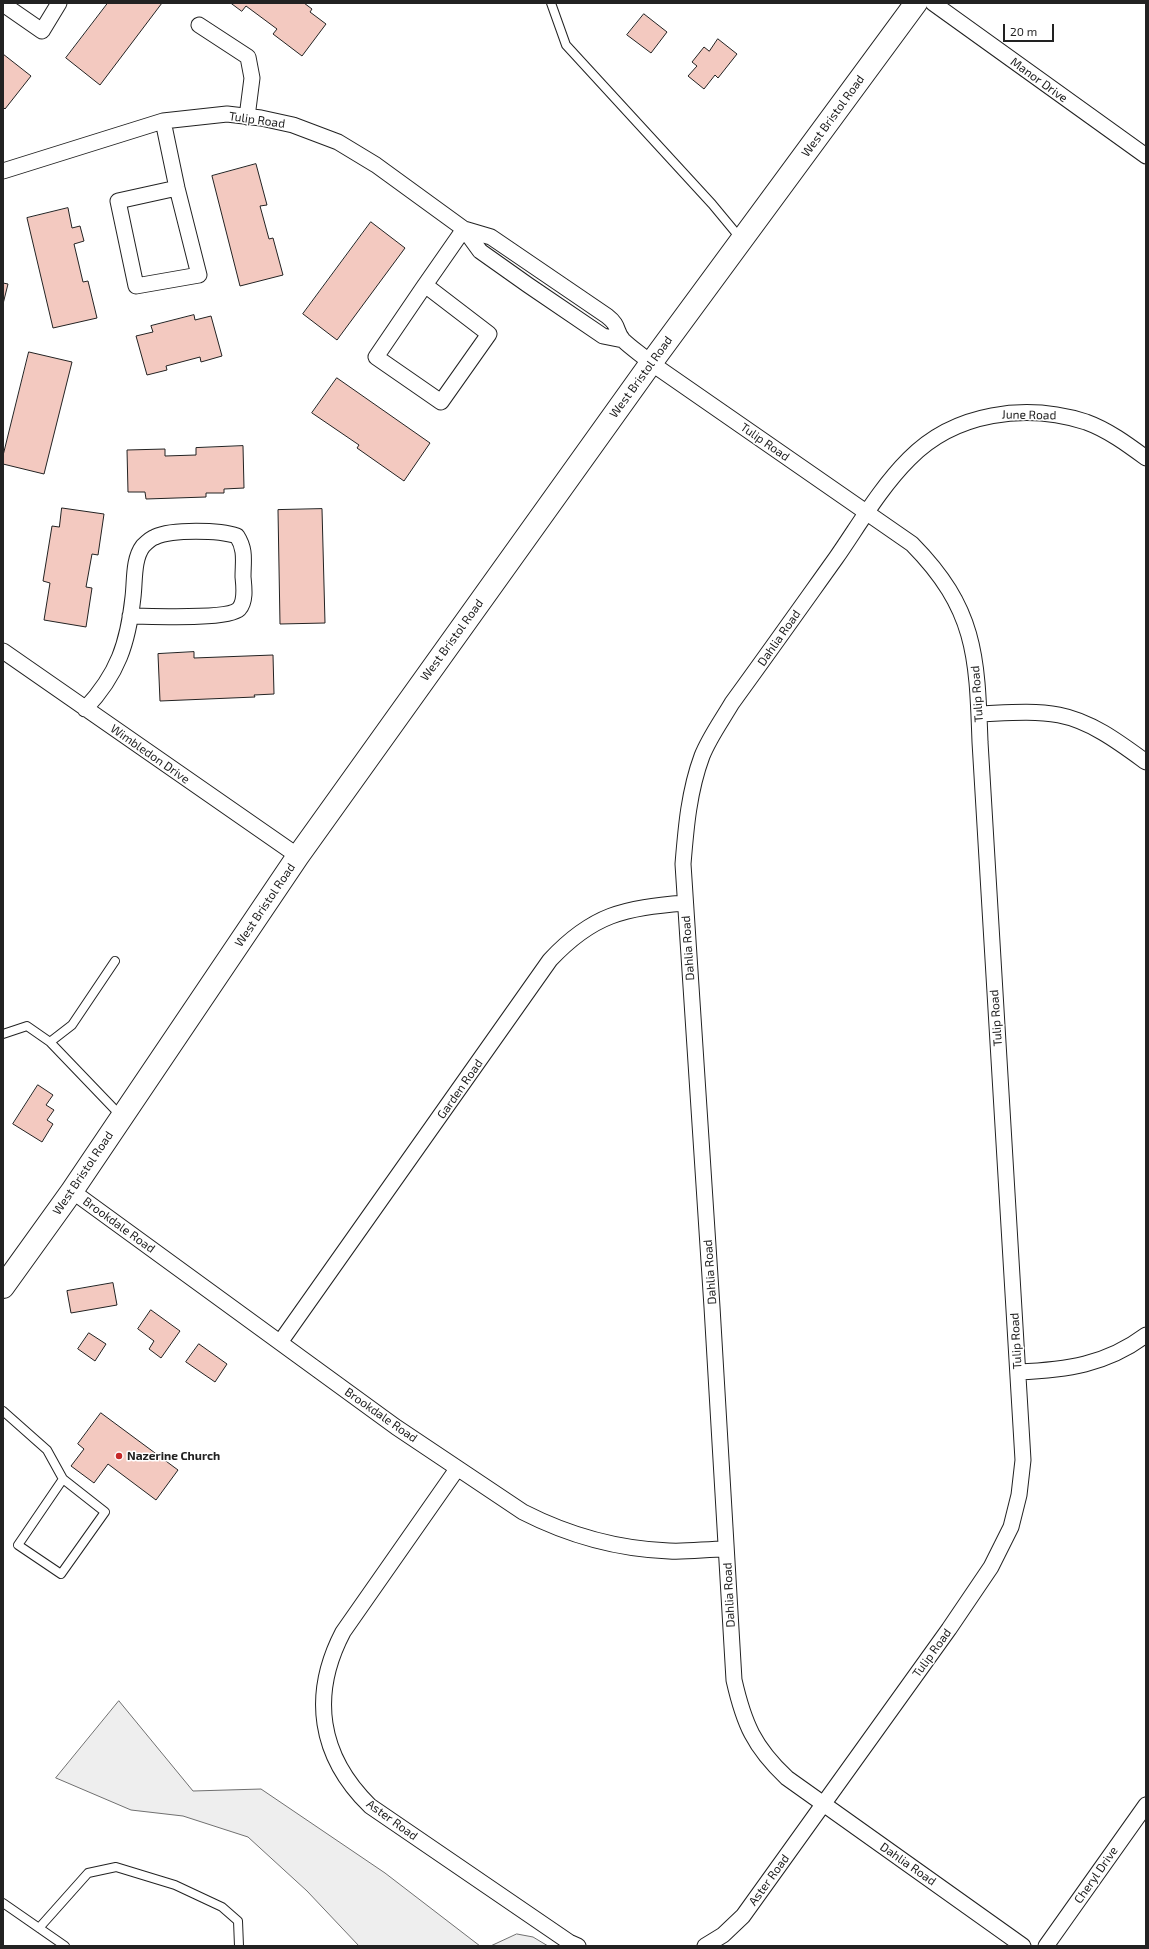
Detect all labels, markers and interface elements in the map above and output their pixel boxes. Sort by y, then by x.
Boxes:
scale bar [1005,16,1056,42]
text: 20 m [1010,24,1037,38]
street label: Manor Drive [1008,55,1070,105]
street label: West Bristol Road [799,72,867,160]
street label: Tulip Road [228,109,286,131]
street label: West Bristol Road [607,333,675,421]
street label: June Road [1002,407,1056,423]
street label: Tulip Road [738,420,792,464]
street label: West Bristol Road [418,596,486,684]
street label: Dahlia Road [754,607,804,669]
street label: Tulip Road [968,665,986,723]
street label: Wimbledon Drive [108,721,192,787]
street label: West Bristol Road [232,861,298,949]
street label: Dahlia Road [679,915,697,981]
street label: Tulip Road [987,989,1005,1047]
street label: Garden Road [434,1056,486,1122]
street label: West Bristol Road [50,1129,116,1217]
street label: Brookdale Road [80,1194,158,1256]
street label: Dahlia Road [701,1239,719,1305]
street label: Tulip Road [1007,1312,1025,1370]
street label: Brookdale Road [342,1385,420,1445]
place label: Nazerine Church [127,1449,220,1463]
marker: Nazerine Church [114,1451,124,1461]
street label: Dahlia Road [720,1562,738,1628]
street label: Tulip Road [910,1626,954,1680]
street label: Aster Road [364,1797,420,1843]
street label: Dahlia Road [877,1839,939,1889]
street label: Cheryl Drive [1071,1844,1121,1906]
street label: Aster Road [746,1852,792,1908]

